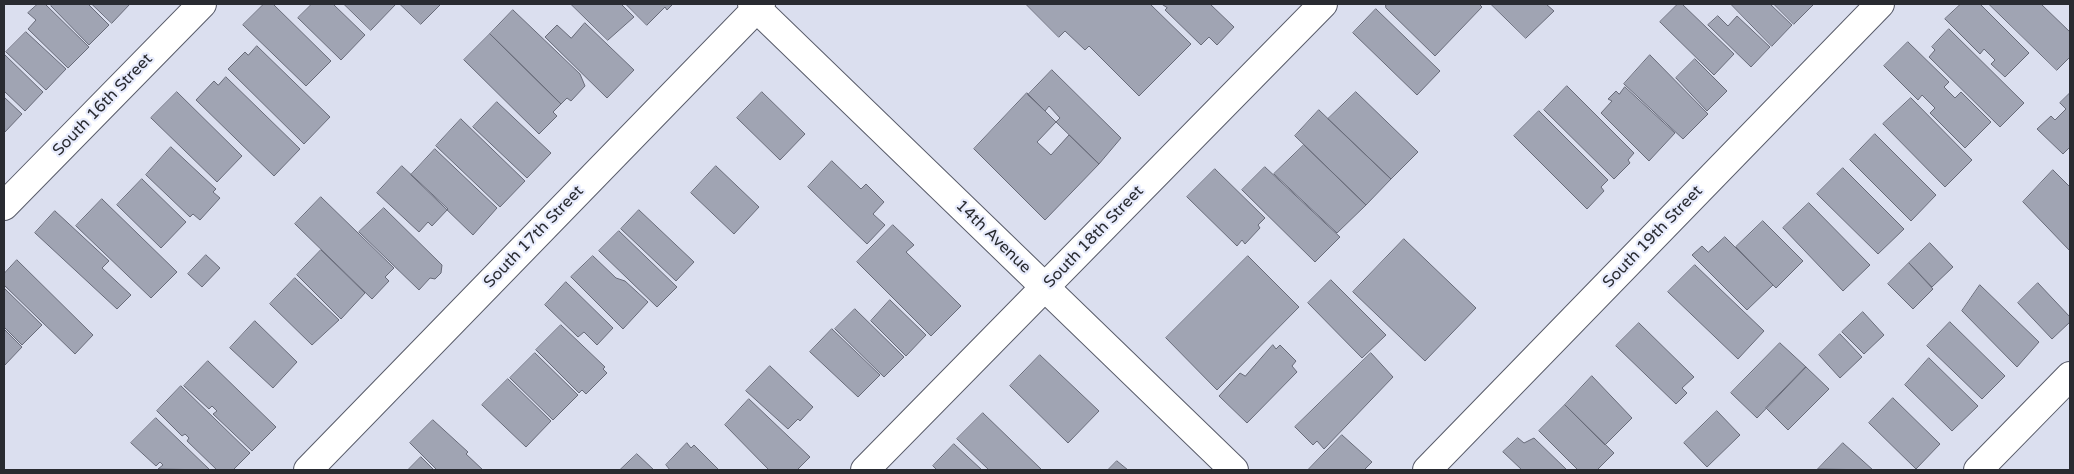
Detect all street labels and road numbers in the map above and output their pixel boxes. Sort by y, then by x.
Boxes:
street label: South 16th Street [49,50,157,160]
street label: South 17th Street [480,182,588,292]
street label: South 18th Street [1040,182,1148,292]
street label: South 19th Street [1599,182,1707,292]
street label: 14th Avenue [951,196,1035,278]

